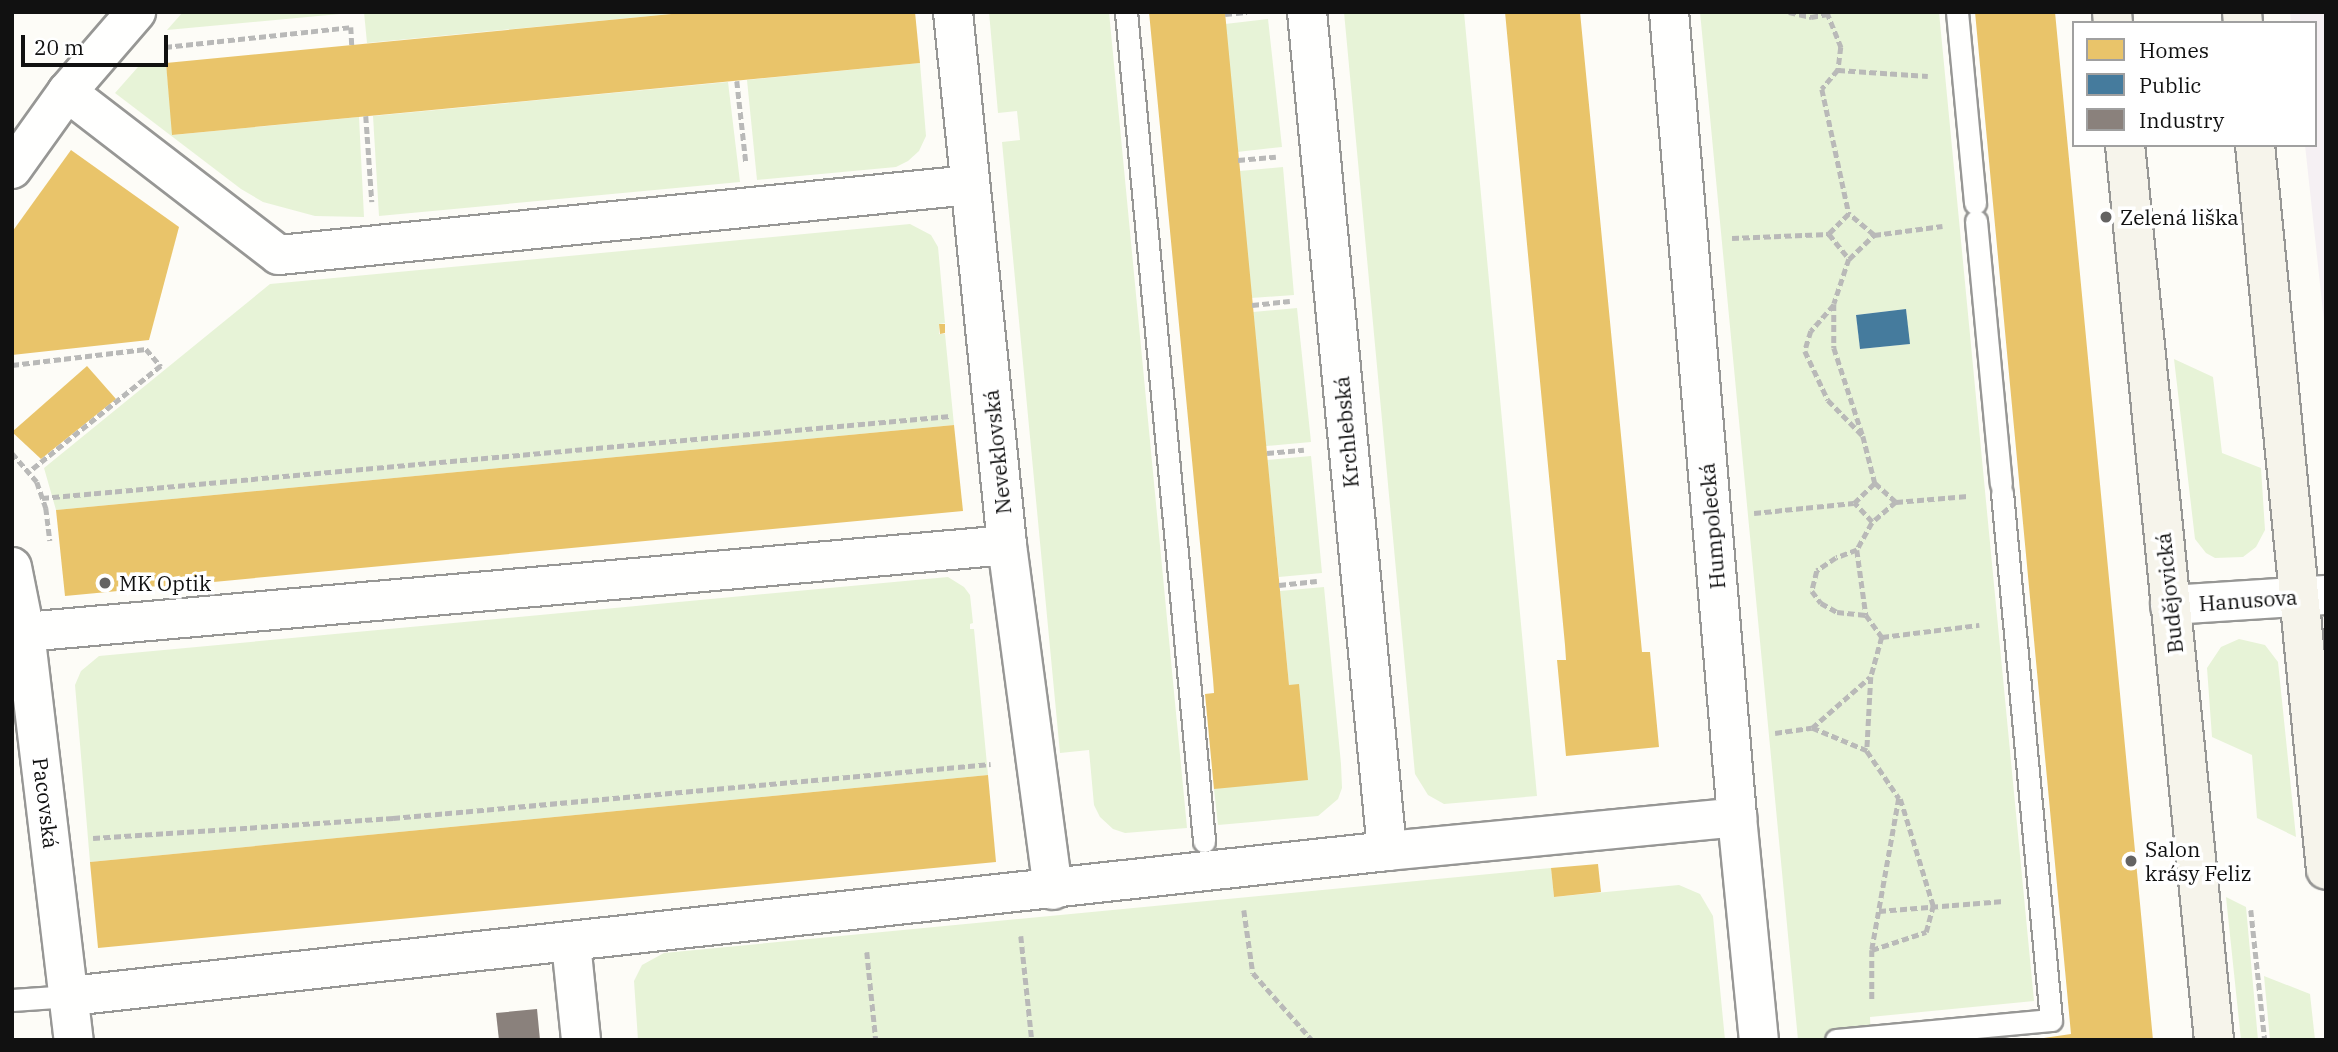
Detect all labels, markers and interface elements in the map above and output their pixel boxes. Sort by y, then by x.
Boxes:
scale bar [24,21,172,65]
legend [2072,21,2317,147]
text: 20 m [34,33,84,61]
text: Homes [2139,36,2209,64]
text: Public [2139,71,2201,99]
text: Industry [2139,106,2224,134]
place label: Zelená liška [2120,204,2239,230]
marker: Zelená liška [2098,209,2114,225]
street label: Krchlebská [1329,375,1363,489]
street label: Neveklovská [978,388,1016,516]
street label: Humpolecká [1694,462,1730,590]
street label: Budějovická [2150,531,2188,655]
place label: MK Optik [119,570,211,596]
marker: MK Optik [97,575,113,591]
street label: Hanusova [2198,584,2298,616]
street label: Pacovská [28,756,64,850]
place label: Salon krásy Feliz [2145,836,2251,886]
marker: Salon krásy Feliz [2123,853,2139,869]

